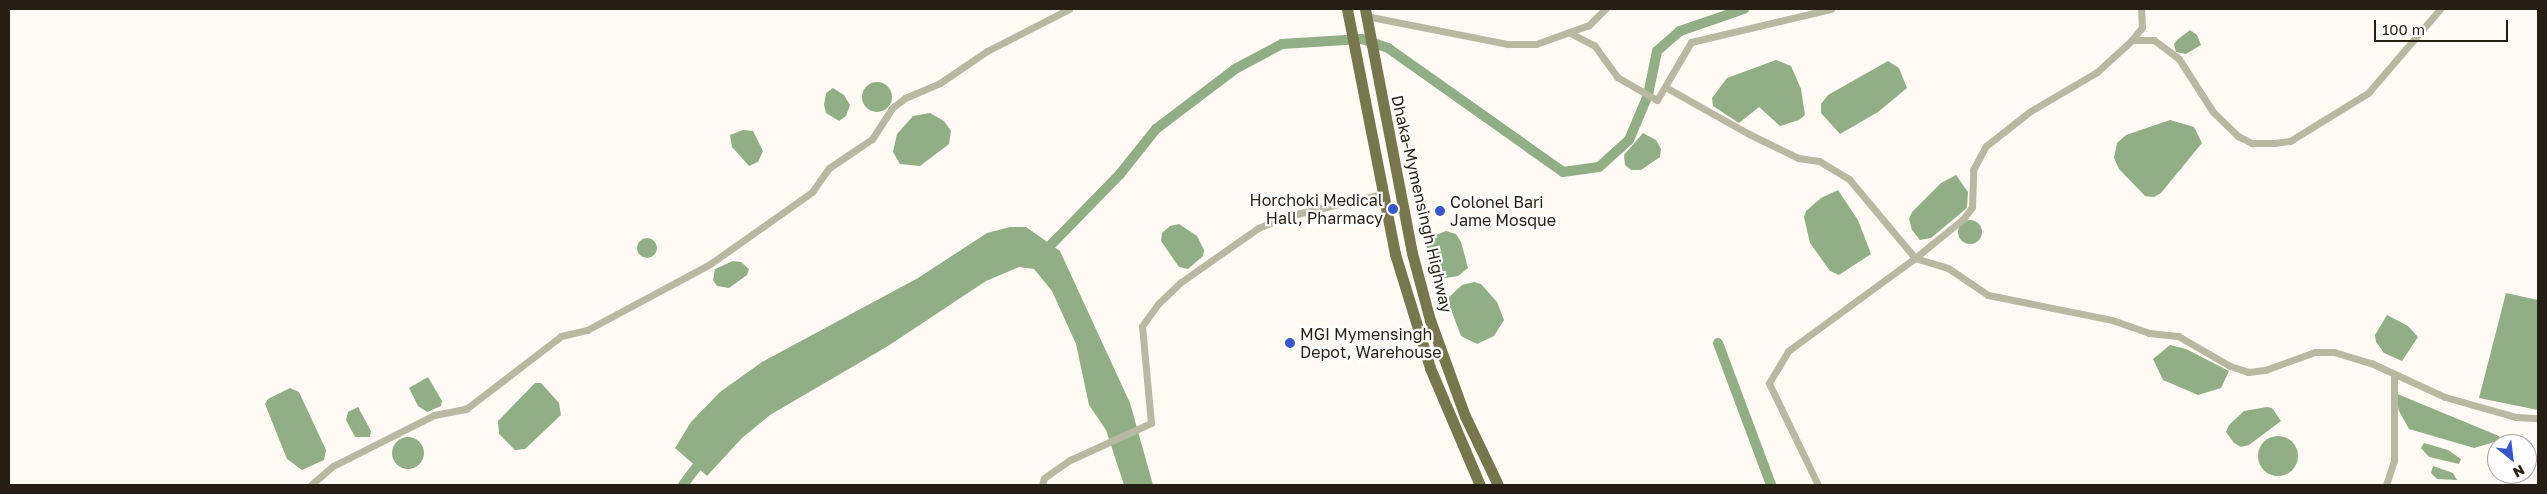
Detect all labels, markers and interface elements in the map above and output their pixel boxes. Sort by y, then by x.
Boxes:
scale bar [2377,10,2511,42]
text: 100 m [2382,20,2425,38]
street label: Dhaka-Mymensingh Highway [1388,93,1456,315]
place label: Horchoki Medical Hall, Pharmacy [1250,190,1383,228]
place label: Colonel Bari Jame Mosque [1450,192,1556,230]
marker: Horchoki Medical Hall, Pharmacy [1387,203,1399,215]
marker: Colonel Bari Jame Mosque [1434,205,1446,217]
place label: MGI Mymensingh Depot, Warehouse [1300,324,1442,362]
marker: MGI Mymensingh Depot, Warehouse [1284,337,1296,349]
north arrow [2487,434,2537,484]
text: N [2510,462,2528,482]

